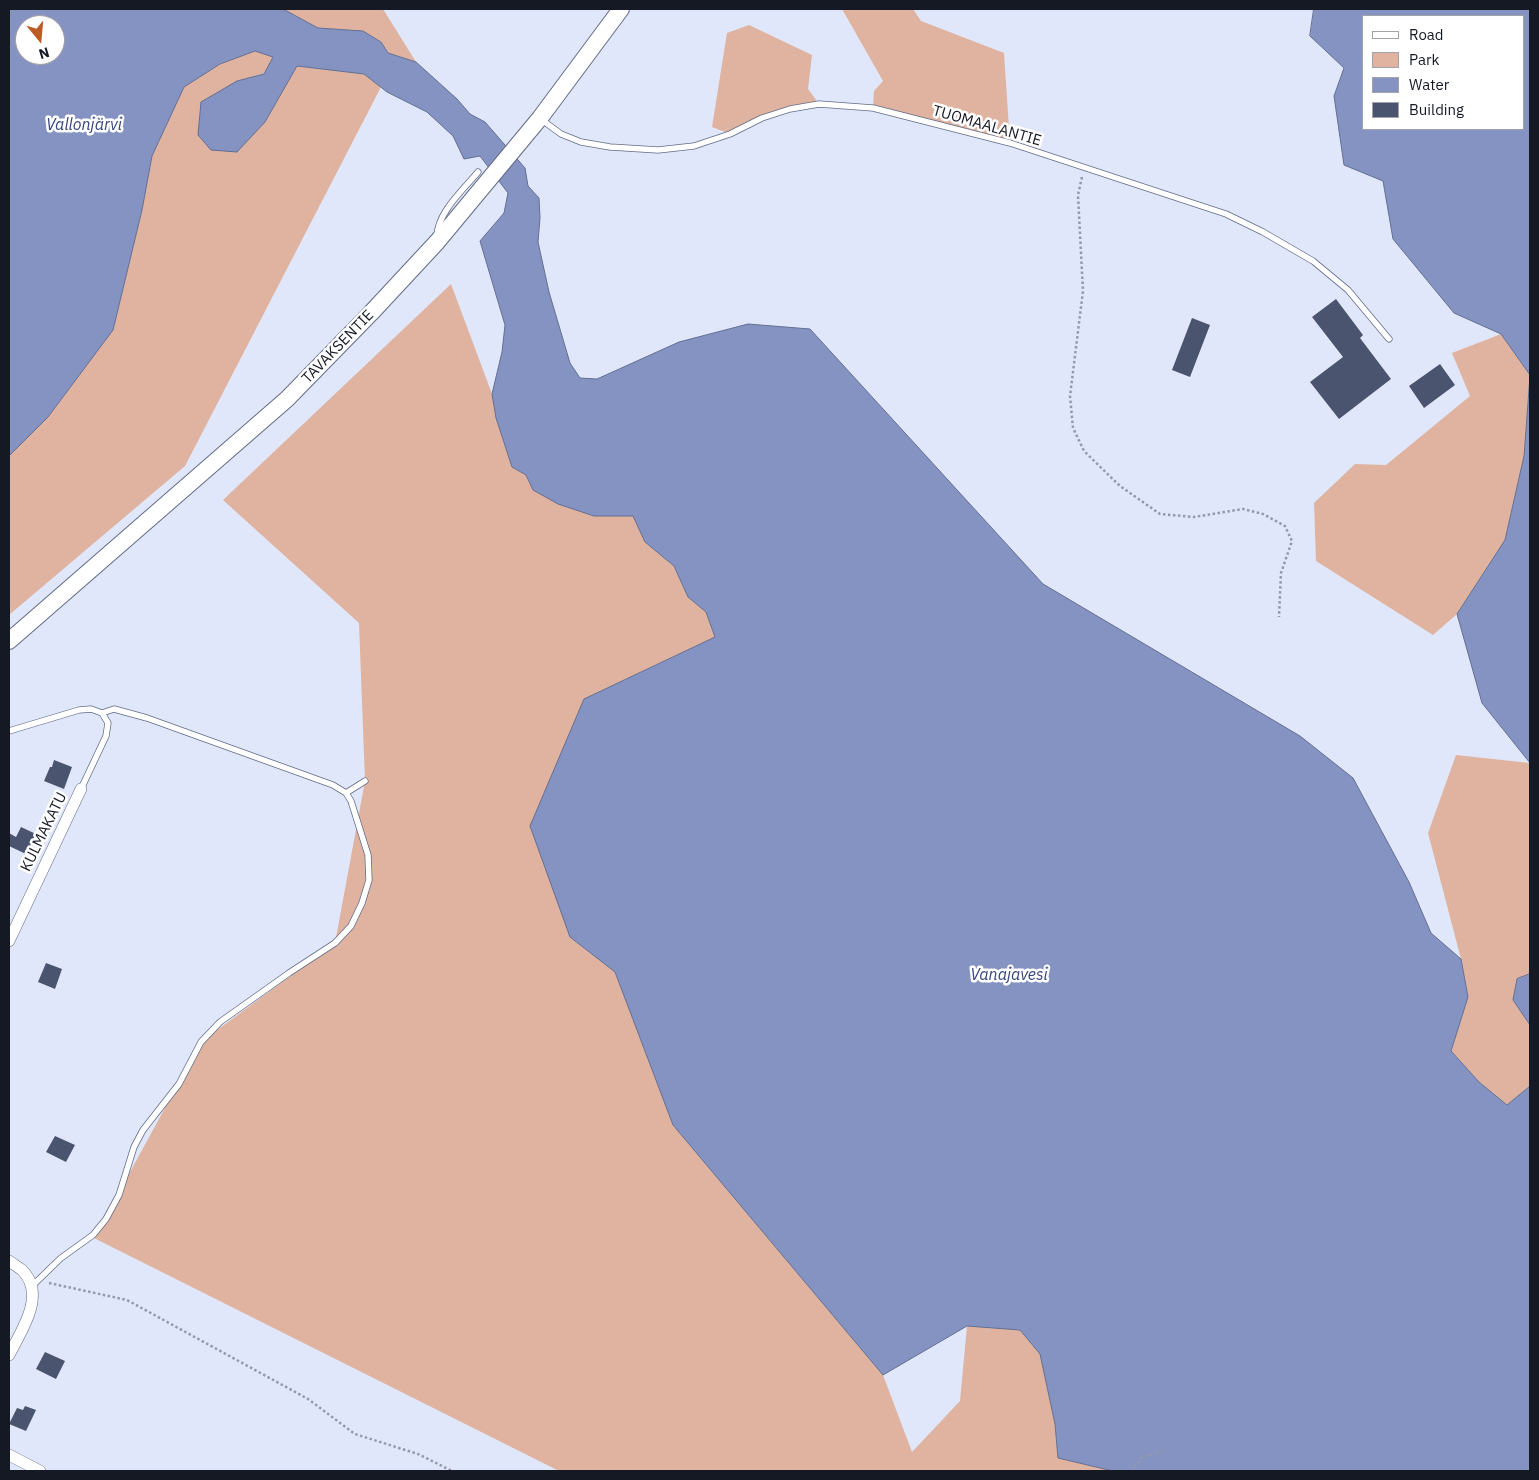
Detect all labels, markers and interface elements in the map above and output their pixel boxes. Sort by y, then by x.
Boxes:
north arrow [15,15,65,65]
legend [1362,15,1524,130]
text: Road [1409,25,1444,44]
text: N [37,43,52,63]
text: Park [1409,50,1439,69]
text: Water [1409,75,1449,94]
text: Building [1409,100,1464,119]
street label: TUOMAALANTIE [931,102,1043,150]
water label: Vallonjärvi [46,115,122,135]
street label: TAVAKSENTIE [298,306,378,388]
street label: KULMAKATU [17,789,71,875]
water label: Vanajavesi [970,965,1048,985]

